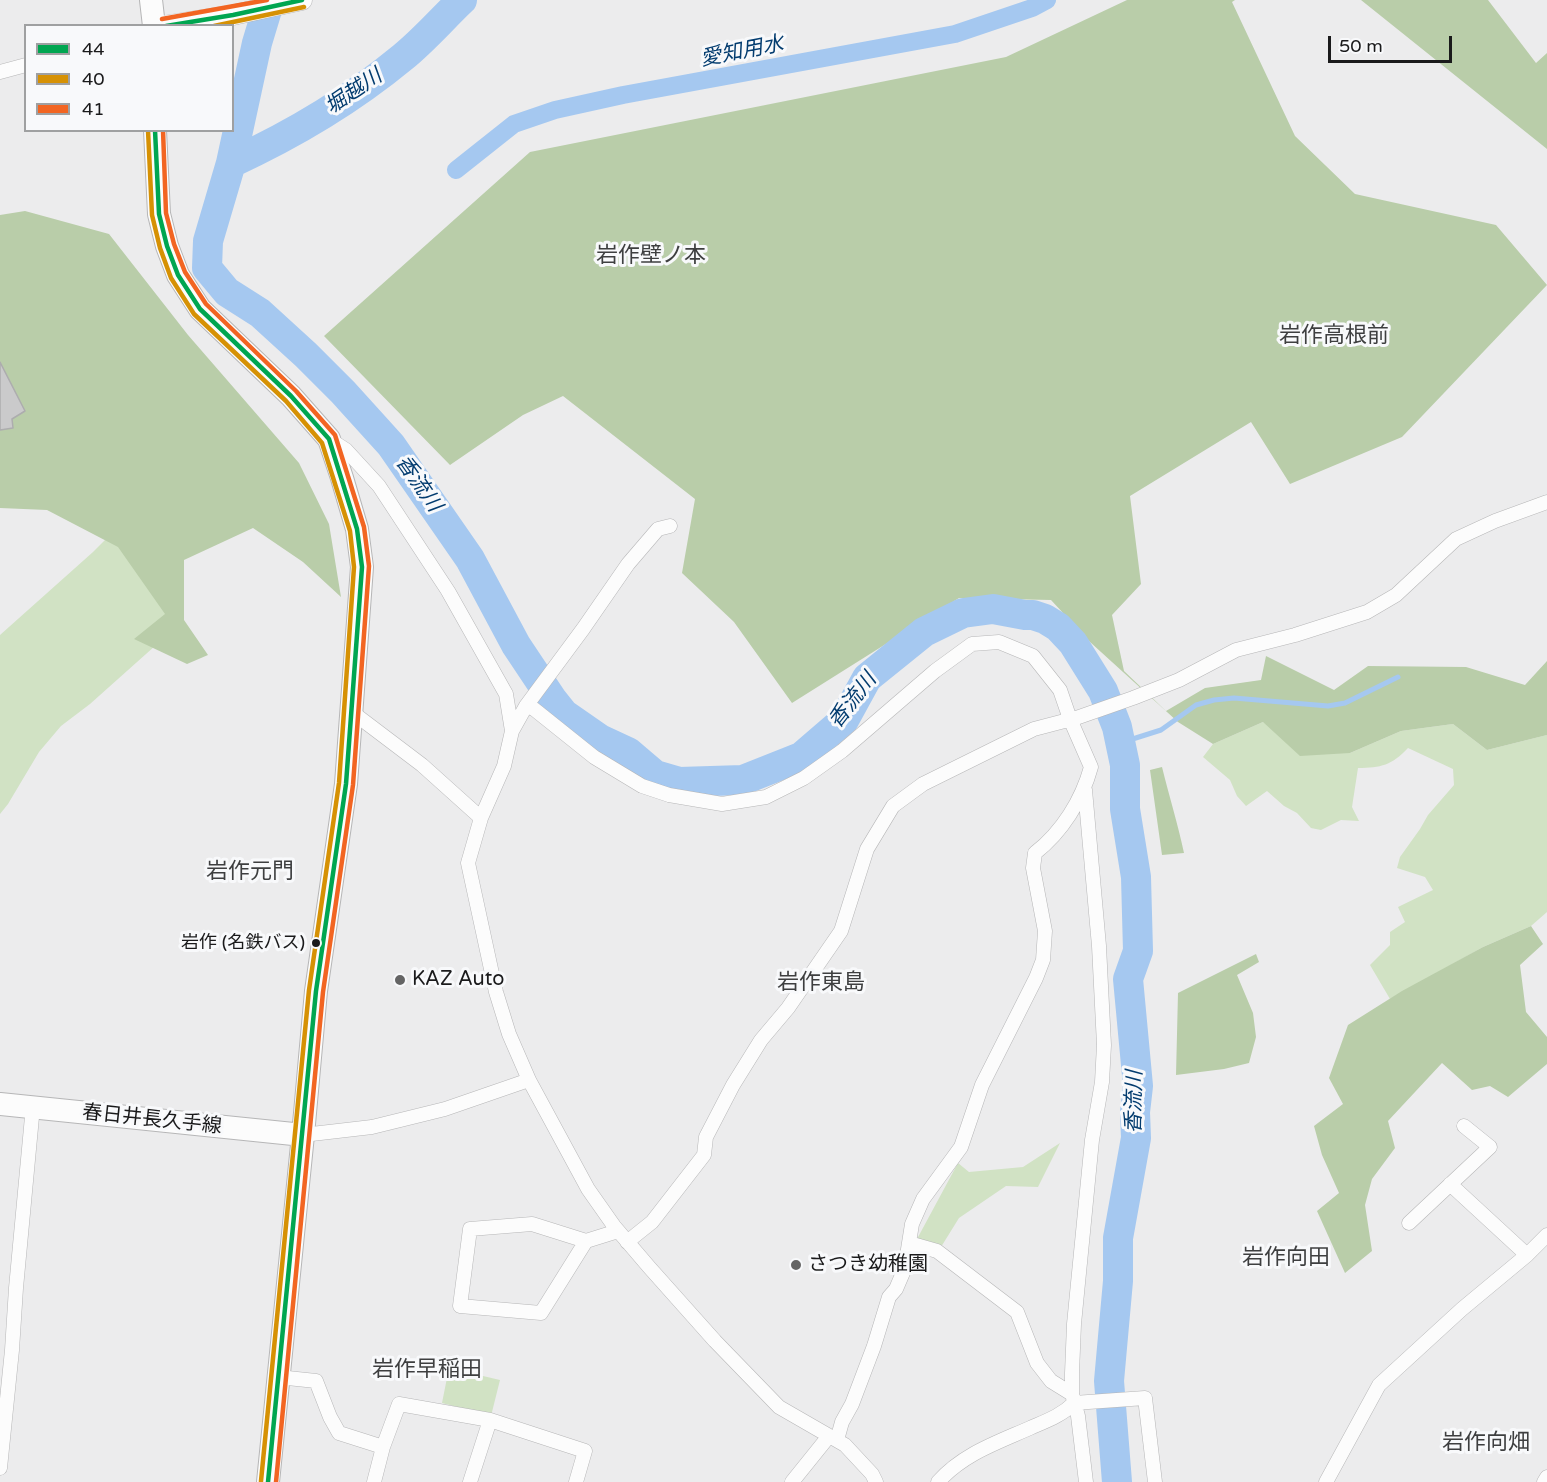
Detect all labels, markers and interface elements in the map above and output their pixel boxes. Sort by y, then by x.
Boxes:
legend [24,24,234,132]
scale bar [1331,24,1456,62]
water label: 愛知用水 [698,32,786,72]
text: 50 m [1339,35,1383,57]
text: 44 [82,38,105,60]
water label: 堀越川 [321,64,387,120]
text: 40 [82,68,105,90]
text: 41 [82,98,105,120]
district label: 岩作壁ノ本 [596,243,706,269]
district label: 岩作高根前 [1279,323,1389,349]
water label: 香流川 [390,451,446,517]
water label: 香流川 [824,668,882,734]
district label: 岩作元門 [206,859,294,885]
place label: 岩作 (名鉄バス) [181,932,305,954]
marker: 岩作 (名鉄バス) [310,937,322,949]
place label: KAZ Auto [412,968,504,992]
district label: 岩作東島 [777,970,865,996]
marker: KAZ Auto [393,973,407,987]
water label: 香流川 [1122,1070,1148,1134]
street label: 春日井長久手線 [81,1101,223,1139]
district label: 岩作向田 [1242,1245,1330,1271]
place label: さつき幼稚園 [808,1253,928,1277]
marker: さつき幼稚園 [789,1258,803,1272]
district label: 岩作早稲田 [372,1357,482,1383]
district label: 岩作向畑 [1442,1430,1530,1456]

